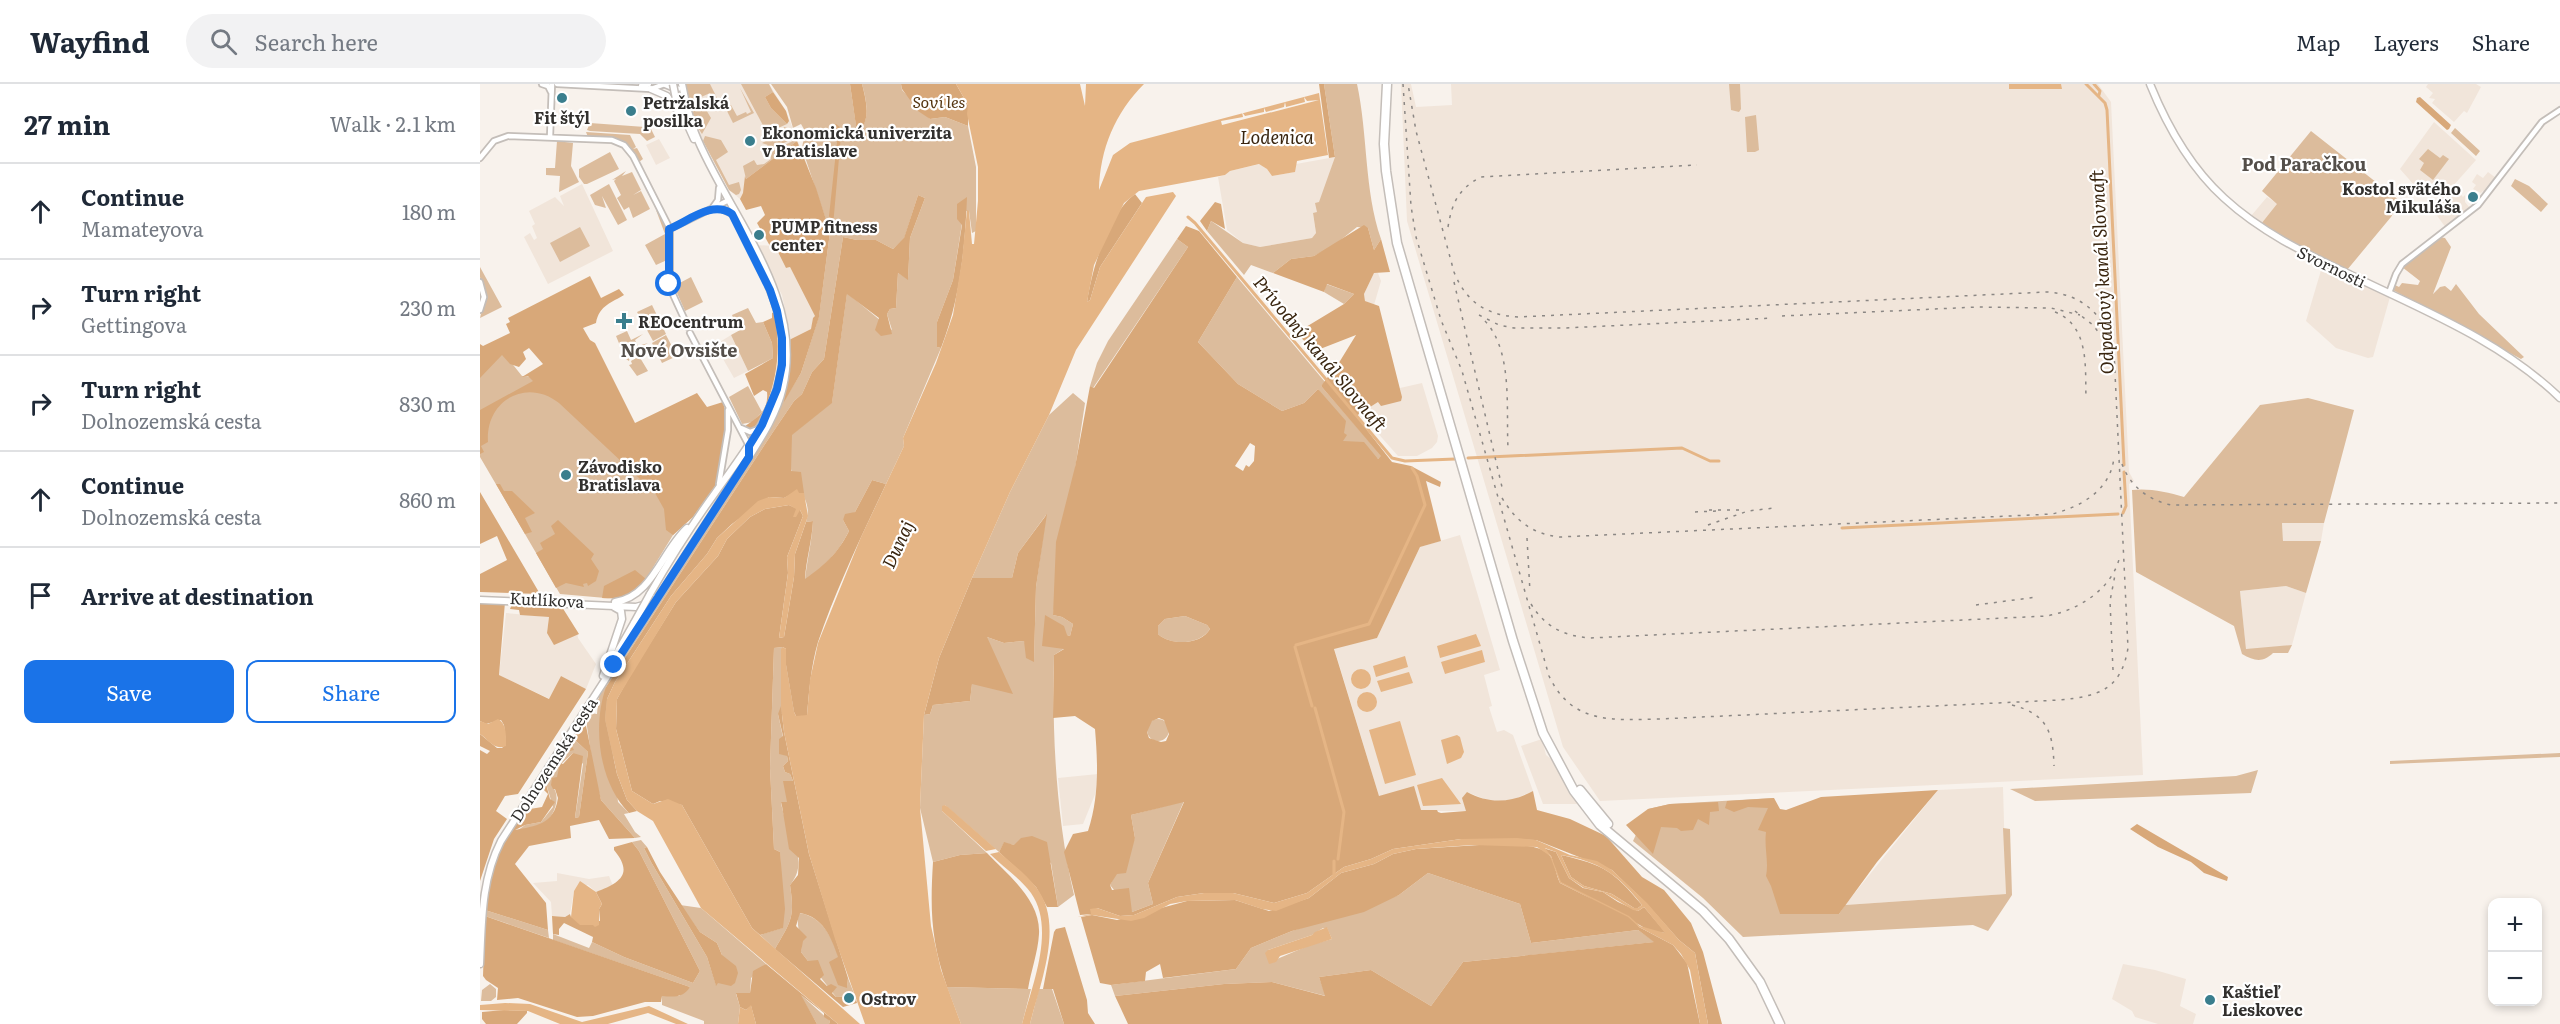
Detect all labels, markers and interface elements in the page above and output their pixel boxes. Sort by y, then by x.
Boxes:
search box [186,14,606,68]
text: Wayfind [30,20,150,62]
icon: search [207,25,240,58]
text: Search here [255,25,378,58]
text: Map [2296,26,2341,57]
text: Layers [2374,26,2439,57]
text: Share [2472,26,2530,57]
park label: Soví les [913,89,965,113]
place label: Petržalská posilka [643,90,730,132]
marker: Fit štýl [555,91,569,105]
text: 27 min [24,104,110,143]
marker: Petržalská posilka [624,104,638,118]
place label: Fit štýl [534,105,590,129]
text: Walk · 2.1 km [330,108,456,138]
place label: Ekonomická univerzita v Bratislave [762,120,953,162]
water label: Lodenica [1240,123,1315,150]
marker: Ekonomická univerzita v Bratislave [743,134,757,148]
district label: Pod Paračkou [2242,150,2366,177]
water label: Odpadový kanál Slovnaft [2082,169,2120,375]
place label: Kostol svätého Mikuláša [2342,176,2462,218]
text: Continue [81,180,184,213]
marker: Kostol svätého Mikuláša [2466,190,2480,204]
icon: ahead [24,195,57,228]
text: 180 m [402,196,456,226]
text: Mamateyova [81,213,204,243]
place label: PUMP fitness center [771,214,877,256]
marker: PUMP fitness center [752,228,766,242]
street label: Svornosti [2294,239,2370,293]
water label: Prívodný kanál Slovnaft [1248,269,1394,437]
route start [655,270,681,296]
text: Turn right [81,276,201,309]
icon: right [24,291,57,324]
text: 230 m [400,292,456,322]
text: Gettingova [81,309,187,339]
place label: REOcentrum [638,309,744,333]
marker: REOcentrum [615,312,633,330]
district label: Nové Ovsište [621,336,737,363]
text: Turn right [81,372,201,405]
icon: right [24,387,57,420]
text: 830 m [399,388,456,418]
text: Dolnozemská cesta [81,405,262,435]
place label: Závodisko Bratislava [578,454,662,496]
text: Continue [81,468,184,501]
marker: Závodisko Bratislava [559,468,573,482]
icon: ahead [24,483,57,516]
text: 860 m [399,484,456,514]
text: Dolnozemská cesta [81,501,262,531]
water label: Dunaj [874,516,920,572]
icon: arrive [24,579,57,612]
text: Arrive at destination [81,579,314,612]
street label: Kutlíkova [509,585,585,613]
route end [600,651,626,677]
button: Save [24,660,234,723]
button: Share [246,660,456,723]
street label: Dolnozemská cesta [504,692,603,826]
map controls [2488,898,2542,1006]
button: + [2488,898,2542,952]
button: − [2488,952,2542,1006]
place label: Kaštieľ Lieskovec [2222,979,2303,1021]
place label: Ostrov [861,986,916,1010]
marker: Ostrov [842,991,856,1005]
marker: Kaštieľ Lieskovec [2203,993,2217,1007]

